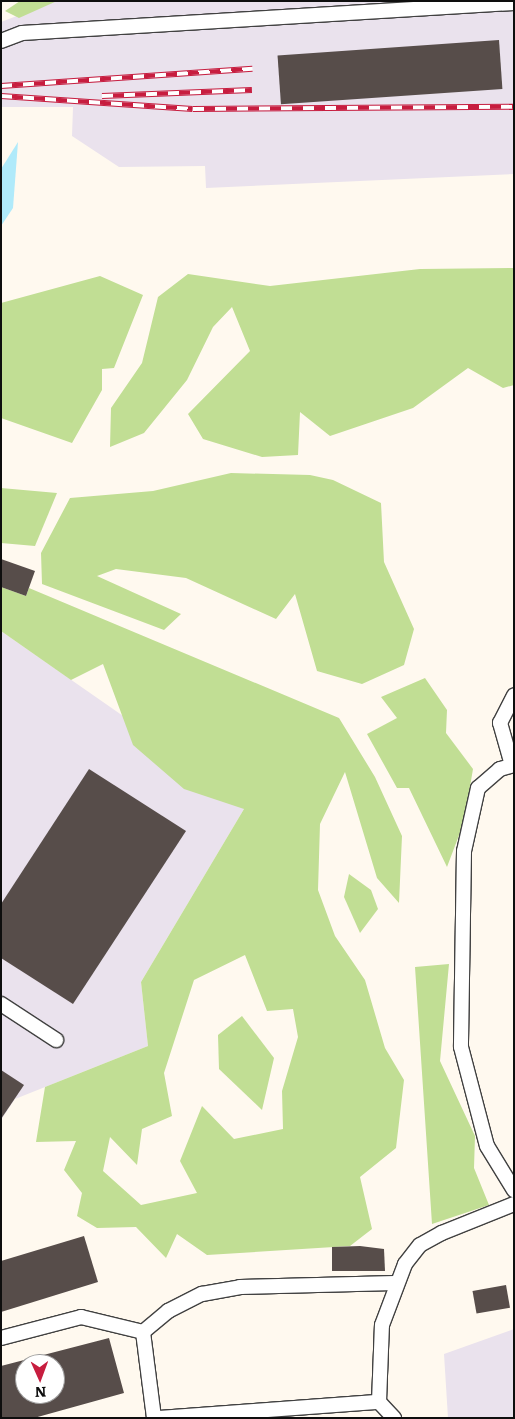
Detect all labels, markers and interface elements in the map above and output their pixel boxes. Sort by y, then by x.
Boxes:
north arrow [15,1354,65,1404]
text: N [34,1383,47,1403]

